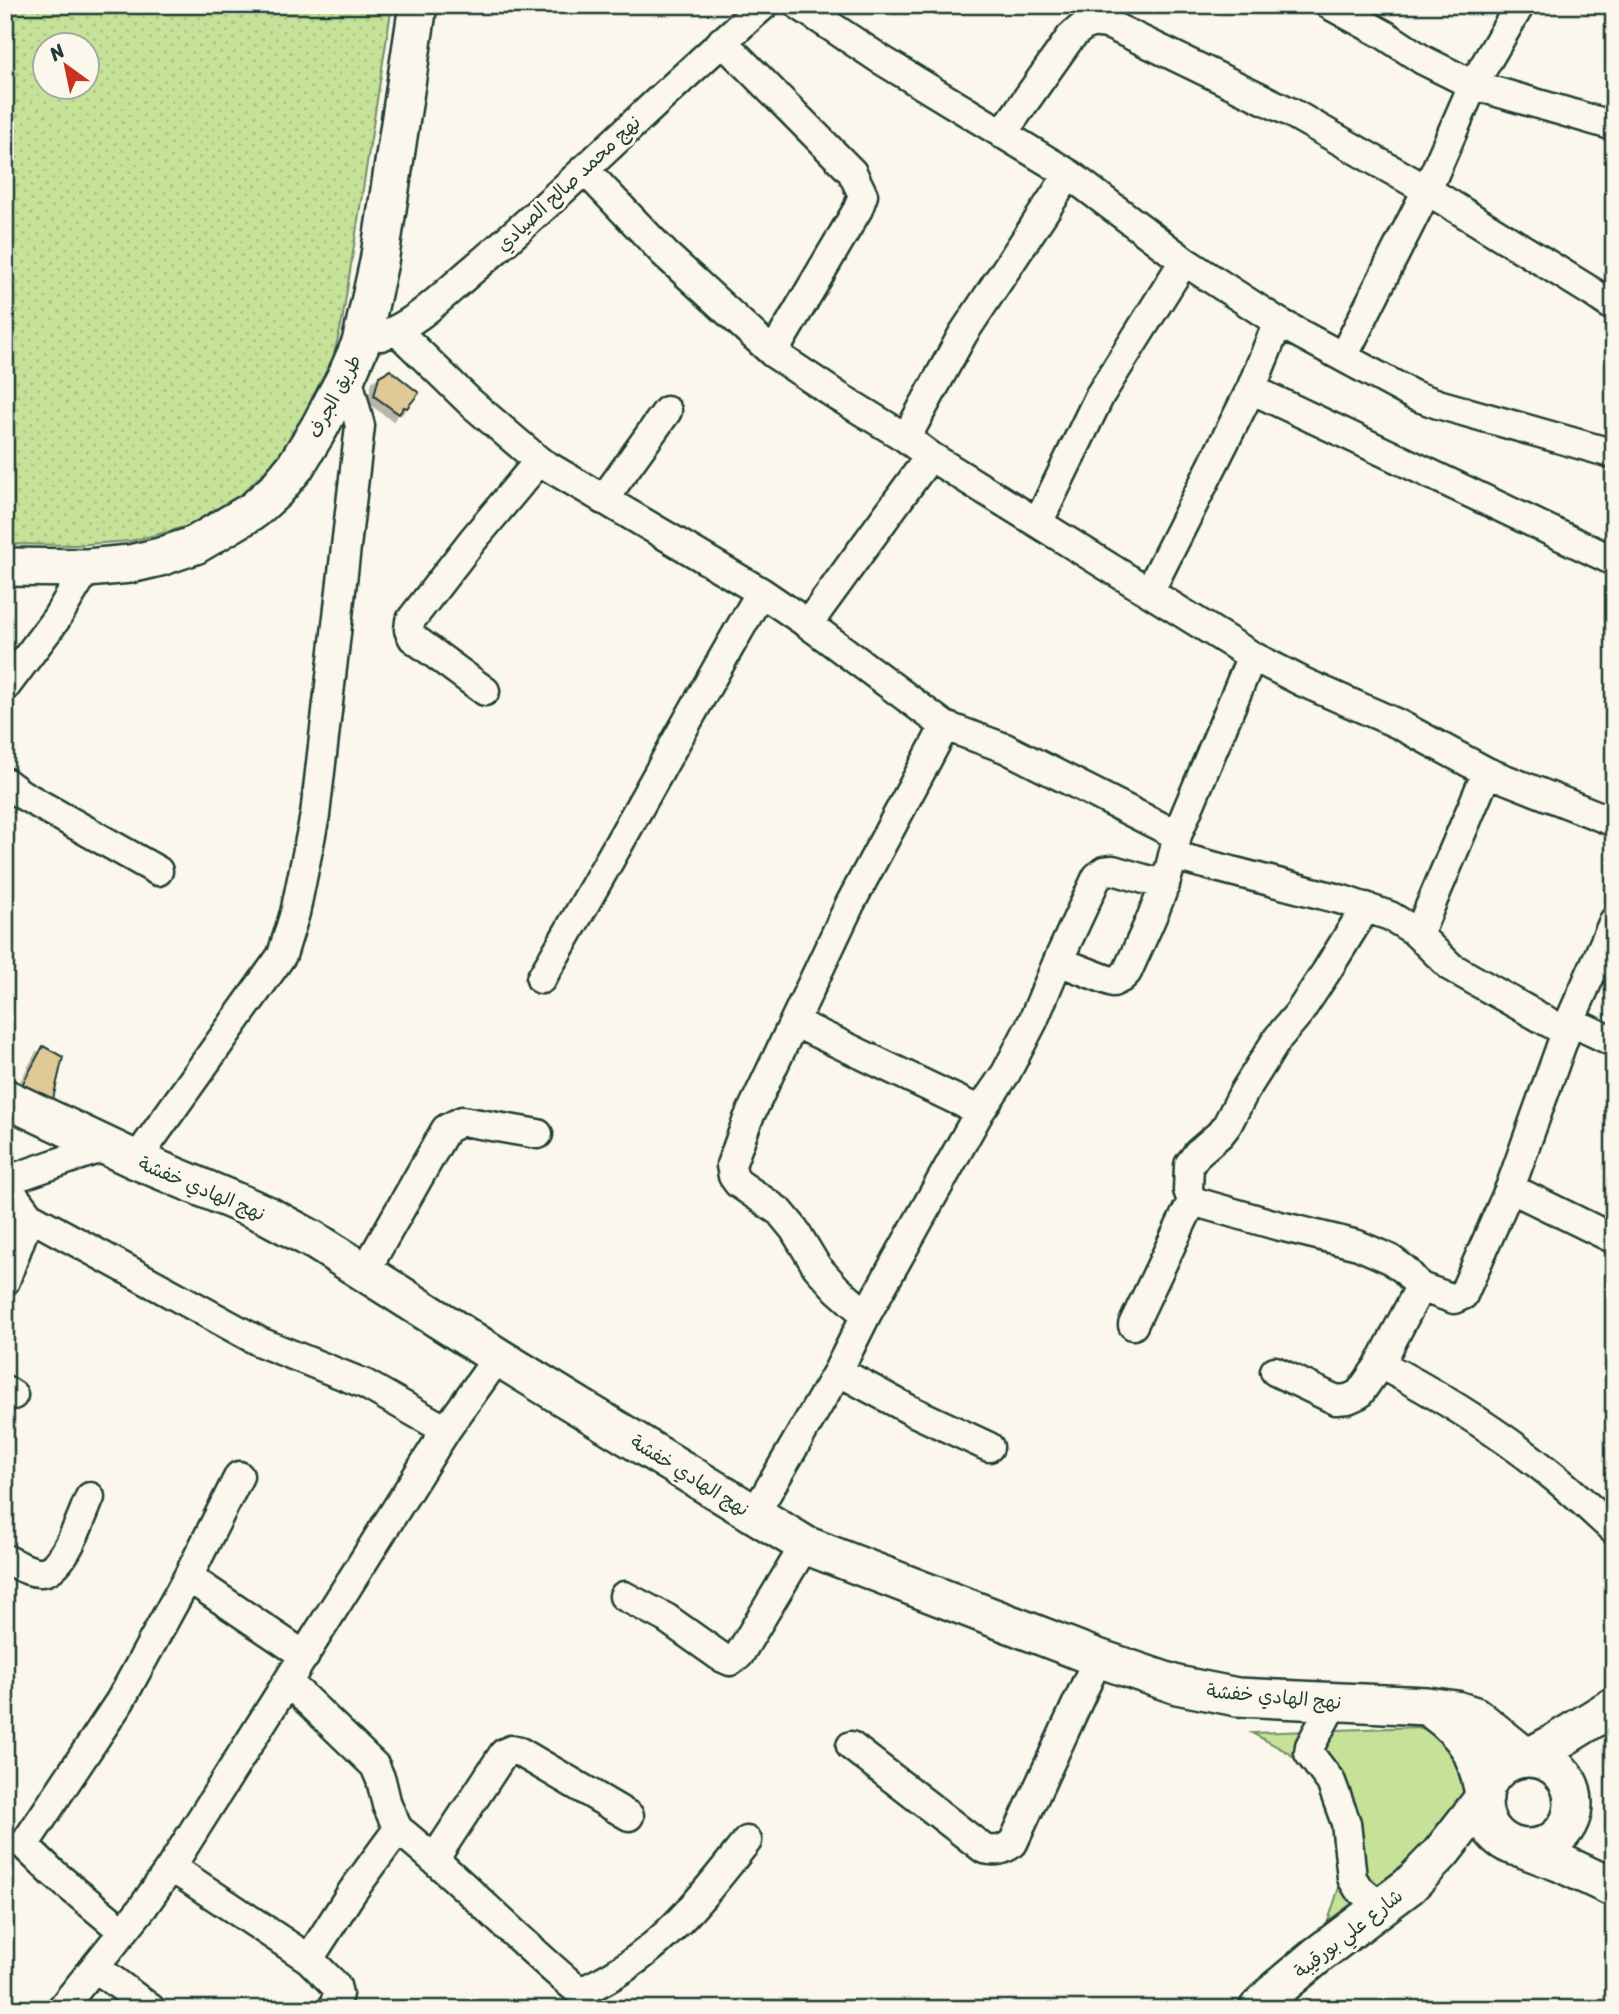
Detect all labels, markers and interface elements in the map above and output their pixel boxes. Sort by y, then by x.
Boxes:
north arrow [32,32,102,102]
text: N [42,34,72,70]
street label: نهج محمد صالح الصيادي [488,107,649,260]
street label: طريق الجرف [298,348,370,444]
street label: نهج الهادي خفشة [133,1147,271,1230]
street label: نهج الهادي خفشة [624,1426,756,1525]
street label: نهج الهادي خفشة [1205,1674,1343,1719]
street label: شارع علي بورقيبة [1286,1880,1410,1987]

